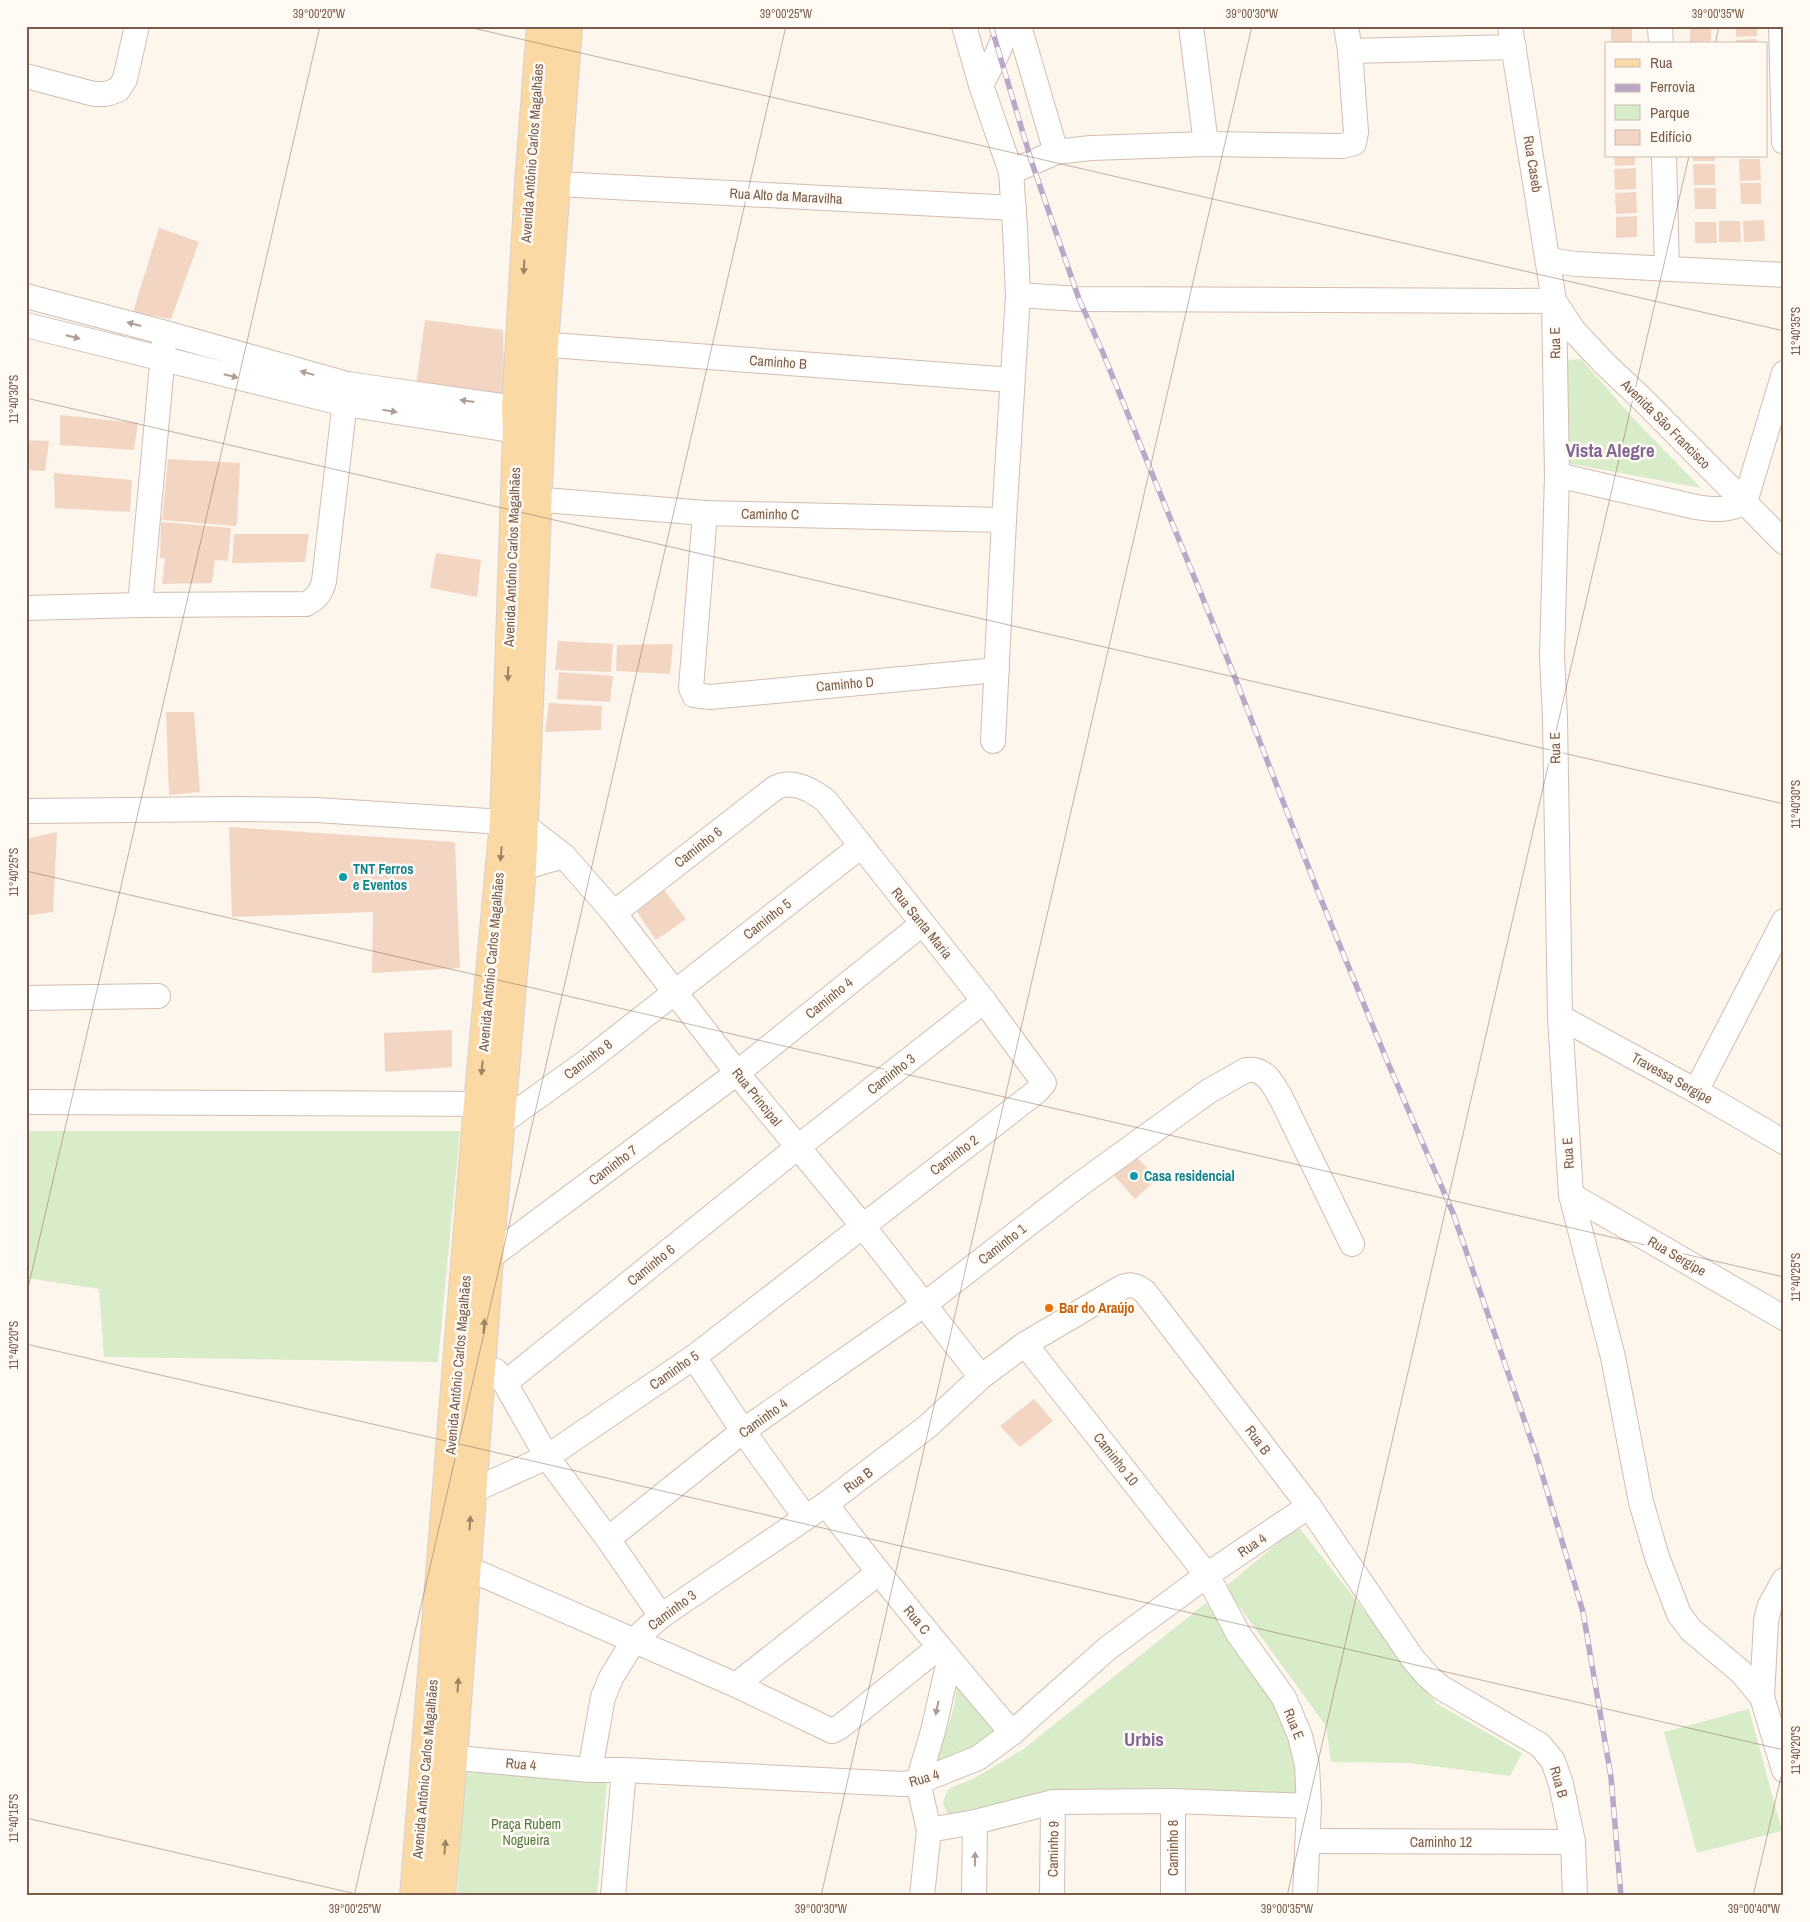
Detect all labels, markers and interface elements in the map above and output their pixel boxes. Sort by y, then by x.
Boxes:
text: 39°00'20"W [293,6,346,22]
text: 39°00'25"W [760,6,813,22]
text: 39°00'30"W [1226,6,1279,22]
text: 39°00'35"W [1692,6,1745,22]
legend [1605,42,1768,158]
text: Rua [1650,52,1673,73]
street label: Avenida Antônio Carlos Magalhães [517,62,547,244]
text: Ferrovia [1650,76,1695,97]
text: Parque [1650,102,1690,123]
text: Edifício [1650,126,1692,147]
street label: Rua Caseb [1520,134,1546,194]
street label: Rua Alto da Maravilha [729,184,843,208]
one-way arrow [520,259,528,275]
text: 11°40'35"S [1788,306,1804,355]
one-way arrow [127,320,142,328]
street label: Rua E [1546,327,1564,359]
one-way arrow [66,333,81,341]
street label: Caminho B [749,351,808,373]
one-way arrow [300,368,315,376]
one-way arrow [224,372,239,380]
text: 11°40'30"S [6,374,22,423]
street label: Avenida São Francisco [1617,375,1714,472]
one-way arrow [459,396,475,404]
one-way arrow [382,408,398,416]
district label: Vista Alegre [1565,437,1655,463]
street label: Avenida Antônio Carlos Magalhães [500,467,524,648]
street label: Caminho C [741,504,799,524]
one-way arrow [504,666,512,682]
street label: Caminho D [815,673,875,695]
street label: Rua E [1546,732,1564,764]
text: 11°40'30"S [1788,779,1804,828]
street label: Caminho 6 [670,823,726,871]
one-way arrow [497,846,505,862]
text: 11°40'25"S [6,847,22,896]
place label: TNT Ferros e Eventos [353,860,414,894]
marker: TNT Ferros e Eventos [337,871,349,883]
street label: Avenida Antônio Carlos Magalhães [474,871,508,1053]
street label: Rua Santa Maria [888,884,957,963]
street label: Caminho 5 [739,895,795,943]
street label: Caminho 4 [802,973,857,1023]
street label: Caminho 8 [560,1035,616,1083]
street label: Travessa Sergipe [1628,1048,1716,1108]
street label: Caminho 3 [863,1050,919,1098]
one-way arrow [477,1060,485,1076]
street label: Rua Principal [728,1064,786,1130]
street label: Caminho 2 [926,1131,982,1179]
street label: Rua E [1558,1136,1578,1170]
street label: Caminho 7 [585,1141,641,1189]
place label: Casa residencial [1144,1167,1235,1185]
marker: Casa residencial [1128,1170,1140,1182]
street label: Caminho 1 [974,1219,1030,1268]
street label: Rua Sergipe [1645,1232,1709,1280]
street label: Caminho 6 [624,1240,678,1290]
text: 11°40'25"S [1788,1252,1804,1301]
street label: Avenida Antônio Carlos Magalhães [441,1274,475,1456]
place label: Bar do Araújo [1059,1299,1135,1317]
marker: Bar do Araújo [1043,1302,1055,1314]
one-way arrow [481,1318,489,1334]
text: 11°40'20"S [6,1320,22,1369]
street label: Caminho 5 [646,1347,702,1393]
street label: Caminho 4 [735,1394,792,1442]
street label: Rua B [1241,1422,1275,1458]
street label: Caminho 10 [1090,1429,1142,1489]
street label: Rua B [840,1463,876,1497]
one-way arrow [466,1515,474,1531]
street label: Rua 4 [1234,1529,1270,1561]
street label: Caminho 3 [644,1586,700,1634]
street label: Rua C [900,1602,934,1638]
one-way arrow [454,1677,462,1693]
street label: Avenida Antônio Carlos Magalhães [408,1678,442,1860]
one-way arrow [933,1700,941,1715]
street label: Rua E [1280,1706,1308,1742]
text: 11°40'20"S [1788,1725,1804,1774]
district label: Urbis [1124,1726,1164,1752]
street label: Rua 4 [505,1754,538,1774]
street label: Rua B [1546,1764,1572,1800]
street label: Rua 4 [907,1765,942,1791]
text: 11°40'15"S [6,1793,22,1842]
park label: Praça Rubem Nogueira [491,1815,561,1849]
street label: Caminho 8 [1164,1820,1182,1876]
street label: Caminho 9 [1044,1821,1062,1877]
street label: Caminho 12 [1410,1833,1472,1851]
one-way arrow [441,1839,449,1855]
one-way arrow [971,1851,979,1867]
text: 39°00'25"W [329,1901,382,1917]
text: 39°00'30"W [795,1901,848,1917]
text: 39°00'35"W [1261,1901,1314,1917]
text: 39°00'40"W [1728,1901,1781,1917]

